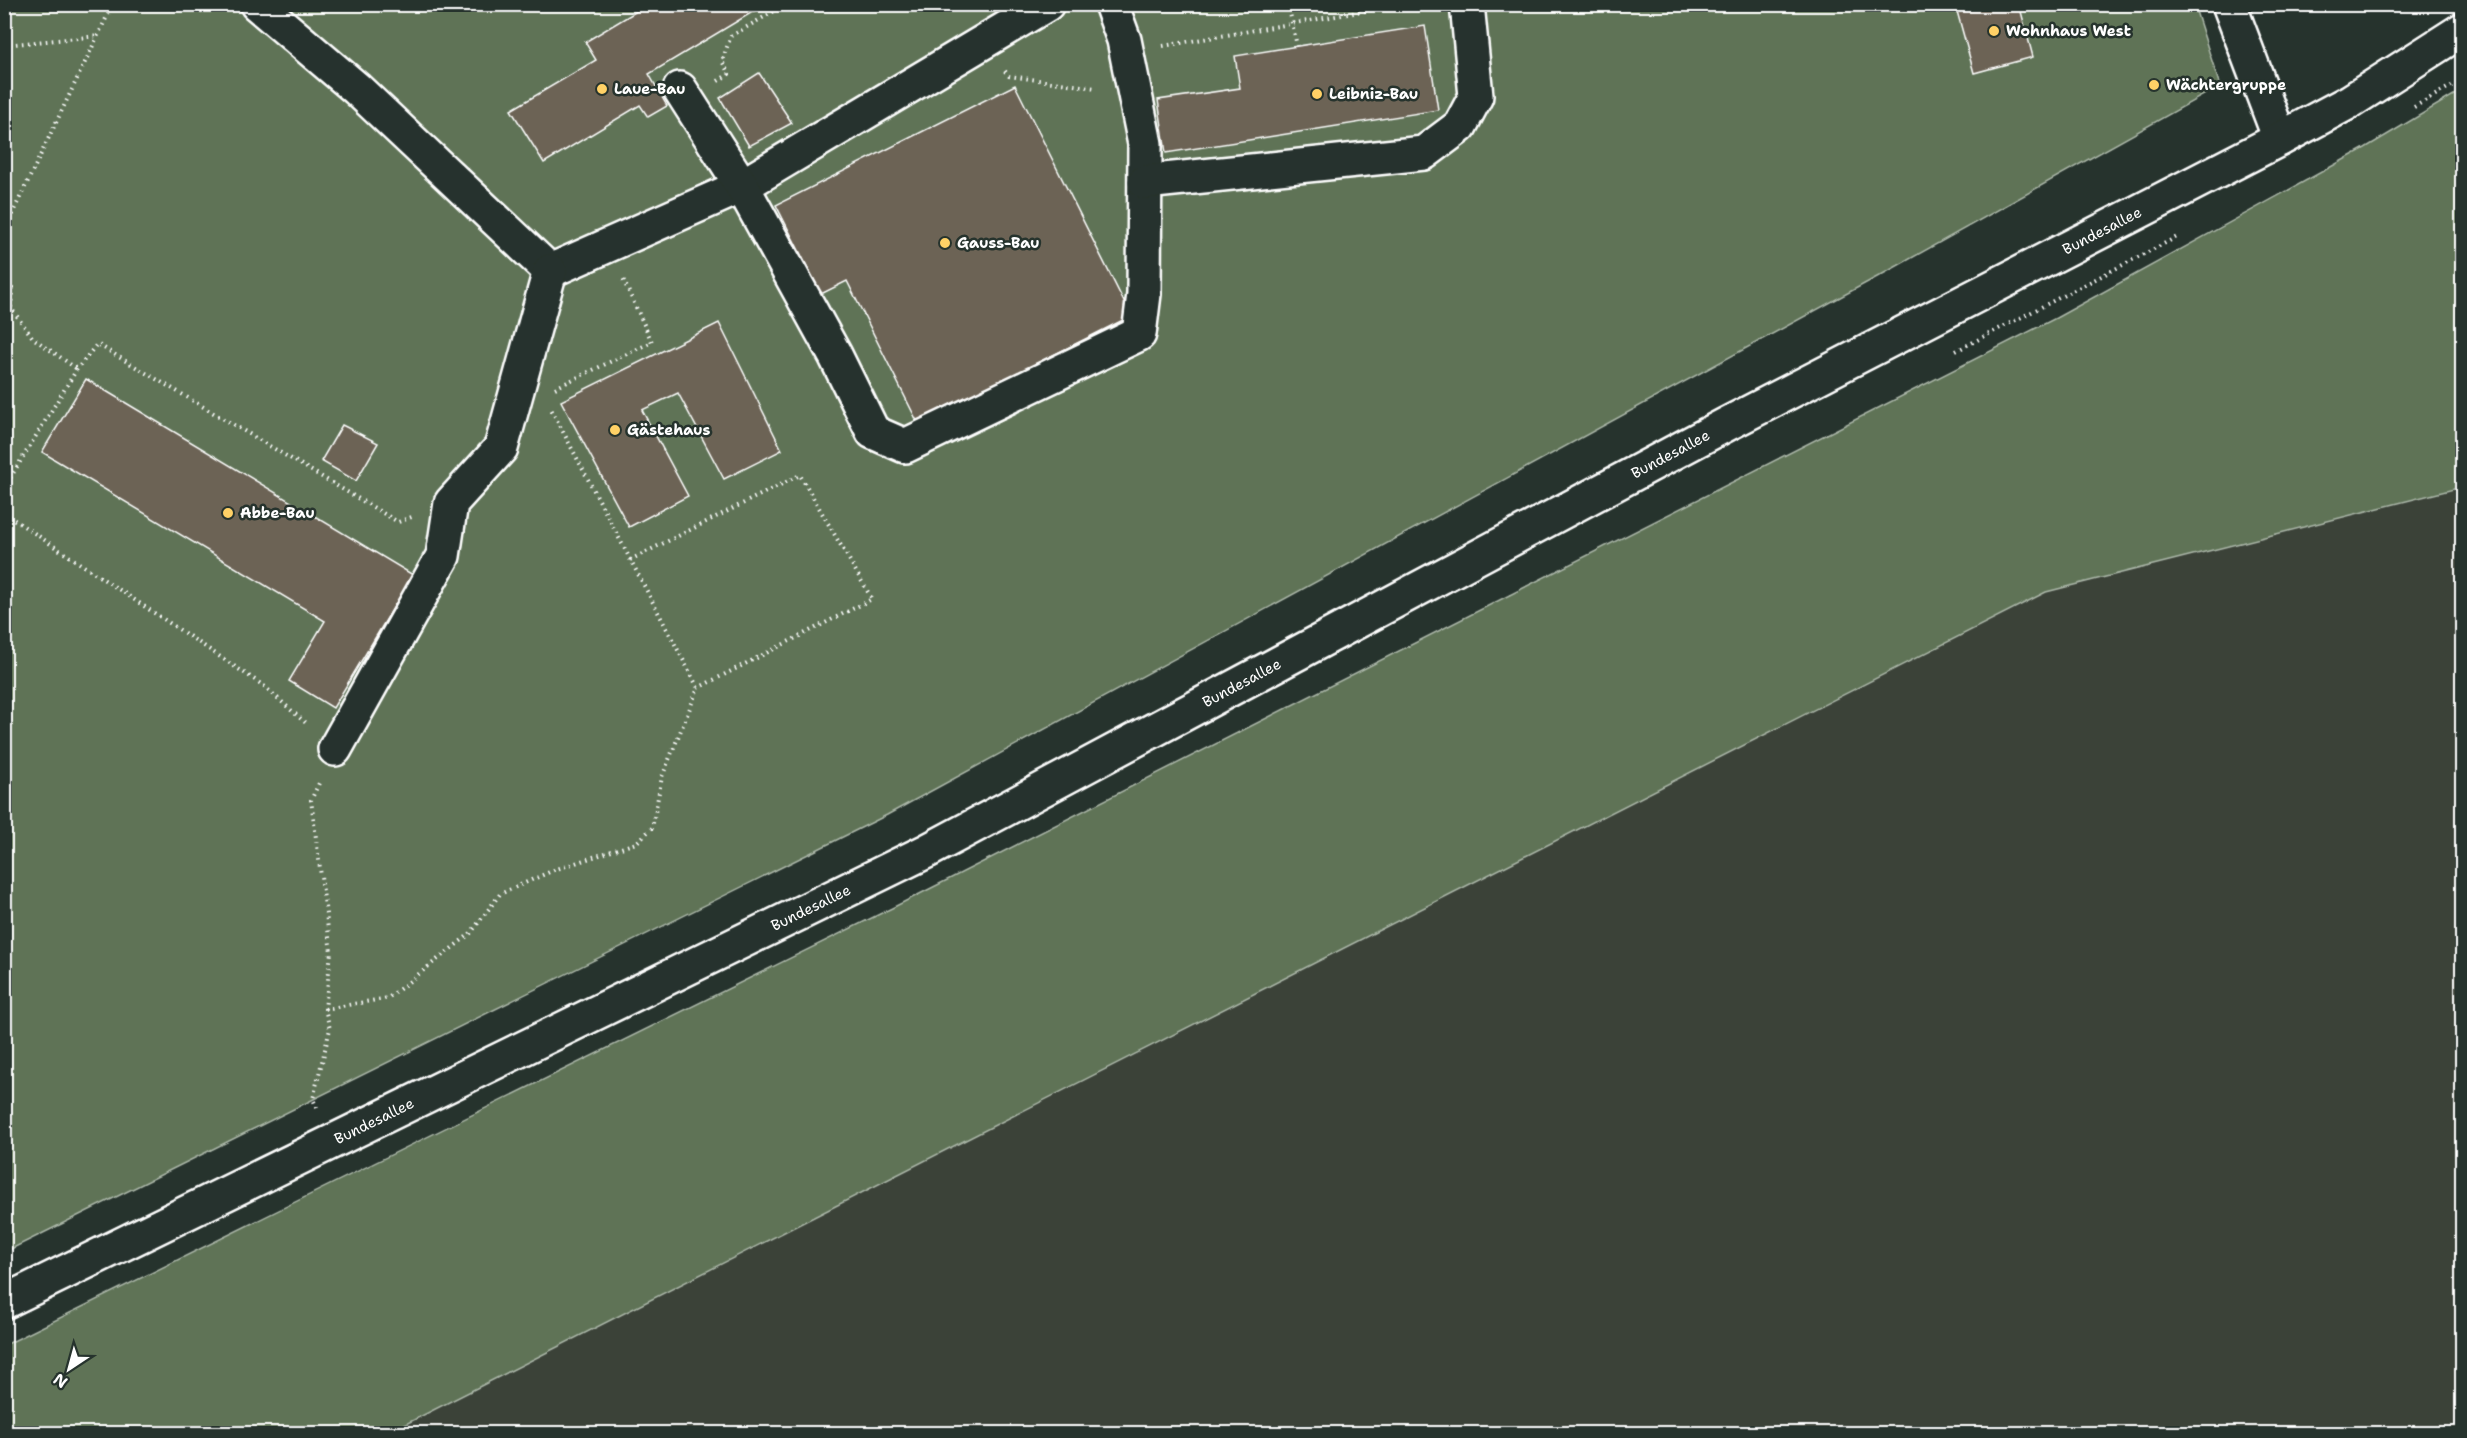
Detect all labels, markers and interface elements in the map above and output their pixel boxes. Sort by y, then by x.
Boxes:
place label: Wohnhaus West [2006,21,2131,41]
marker: Wohnhaus West [1987,24,2001,38]
place label: Wächtergruppe [2166,75,2286,95]
marker: Wächtergruppe [2147,78,2161,92]
place label: Laue-Bau [614,79,686,99]
marker: Laue-Bau [595,82,609,96]
place label: Leibniz-Bau [1329,84,1418,104]
marker: Leibniz-Bau [1310,87,1324,101]
street label: Bundesallee [2059,202,2145,259]
place label: Gauss-Bau [957,233,1040,253]
marker: Gauss-Bau [938,236,952,250]
place label: Gästehaus [627,420,711,440]
marker: Gästehaus [608,423,622,437]
street label: Bundesallee [1628,425,1713,483]
place label: Abbe-Bau [240,503,315,523]
marker: Abbe-Bau [221,506,235,520]
street label: Bundesallee [1199,654,1285,712]
street label: Bundesallee [768,880,854,936]
street label: Bundesallee [331,1093,417,1149]
north arrow [39,1339,99,1399]
text: N [49,1369,72,1393]

